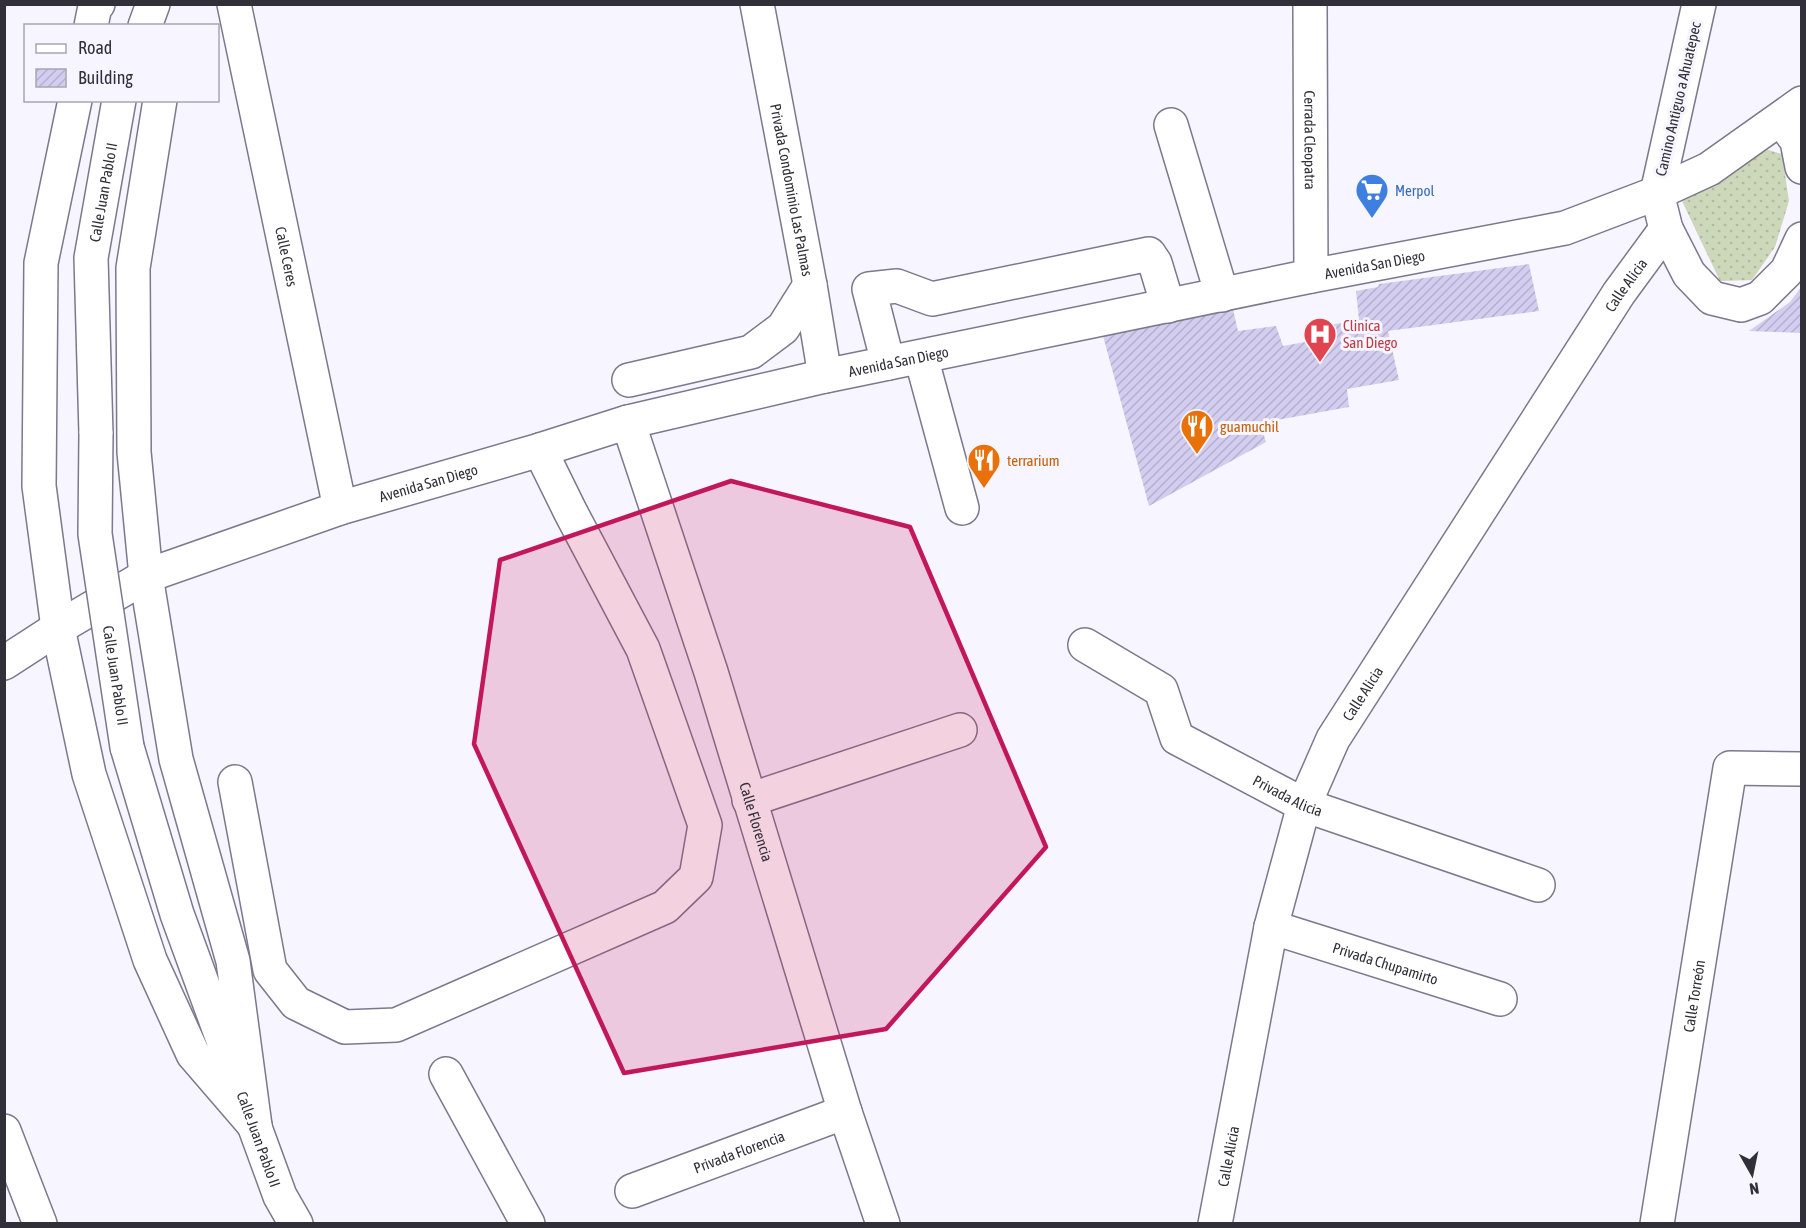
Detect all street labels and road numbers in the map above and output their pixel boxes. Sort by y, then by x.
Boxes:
street label: Camino Antiguo a Ahuatepec [1652,20,1704,178]
street label: Cerrada Cleopatra [1302,90,1319,190]
street label: Privada Condominio Las Palmas [767,102,817,277]
street label: Calle Juan Pablo II [86,141,120,243]
street label: Calle Ceres [273,225,302,288]
street label: Avenida San Diego [1323,246,1426,282]
street label: Calle Alicia [1601,255,1650,315]
street label: Avenida San Diego [847,342,950,379]
street label: Avenida San Diego [377,460,479,505]
street label: Calle Juan Pablo II [100,624,132,726]
street label: Calle Alicia [1339,663,1386,724]
street label: Privada Alicia [1250,771,1325,819]
street label: Calle Florencia [737,780,777,863]
street label: Privada Chupamirto [1331,938,1440,988]
street label: Calle Torreón [1679,958,1708,1033]
street label: Calle Juan Pablo II [234,1089,284,1189]
street label: Calle Alicia [1214,1125,1242,1188]
street label: Privada Florencia [691,1127,787,1176]

